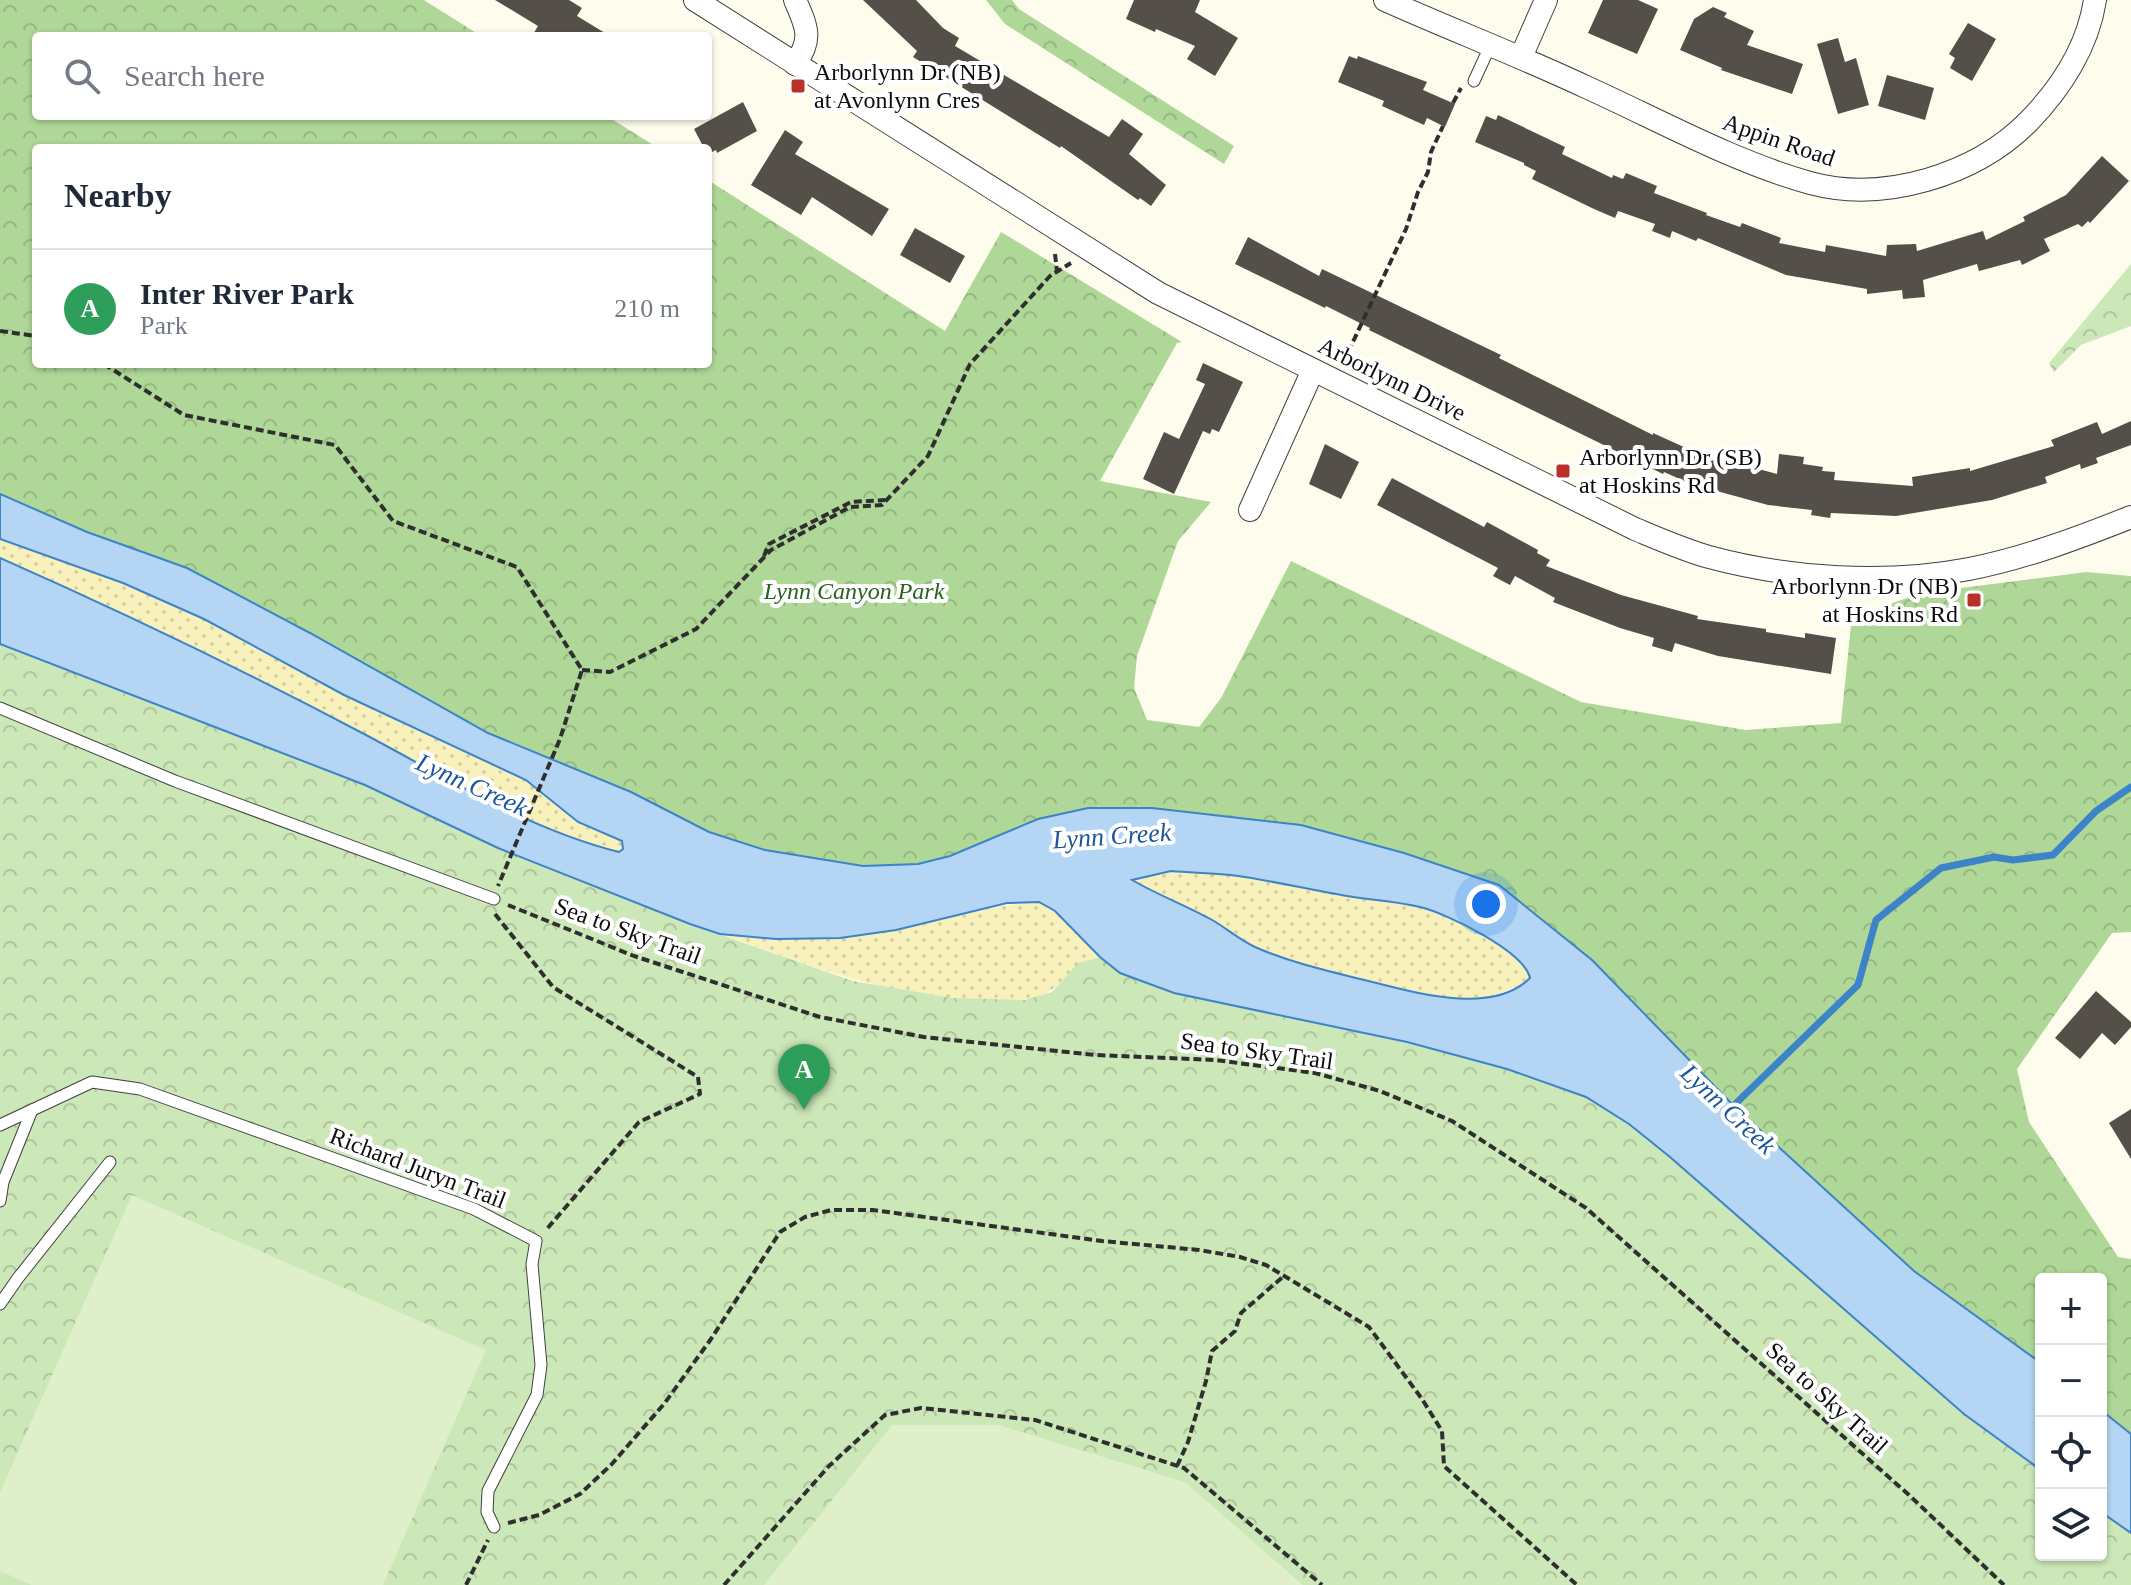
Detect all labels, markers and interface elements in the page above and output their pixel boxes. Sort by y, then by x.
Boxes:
search box [32,32,712,120]
icon: search [60,54,104,98]
text: Search here [124,59,265,92]
place label: Arborlynn Dr (NB) at Avonlynn Cres [814,59,1001,113]
marker: Arborlynn Dr (NB) at Avonlynn Cres [789,77,807,95]
street label: Appin Road [1720,109,1838,171]
text: Nearby [64,177,172,214]
text: Inter River Park [140,277,354,310]
text: A [81,294,99,323]
text: 210 m [614,294,680,323]
text: Park [140,311,188,340]
street label: Arborlynn Drive [1314,332,1470,426]
place label: Arborlynn Dr (SB) at Hoskins Rd [1579,444,1762,498]
marker: Arborlynn Dr (SB) at Hoskins Rd [1554,462,1572,480]
place label: Arborlynn Dr (NB) at Hoskins Rd [1771,573,1958,627]
park label: Lynn Canyon Park [763,578,945,604]
marker: Arborlynn Dr (NB) at Hoskins Rd [1965,591,1983,609]
water label: Lynn Creek [411,747,533,823]
water label: Lynn Creek [1051,817,1173,855]
your location [1466,884,1506,924]
street label: Sea to Sky Trail [551,892,705,970]
street label: Sea to Sky Trail [1179,1027,1335,1075]
pin: A [778,1044,830,1110]
water label: Lynn Creek [1674,1057,1782,1160]
street label: Richard Juryn Trail [326,1122,510,1214]
map controls [2035,1273,2107,1561]
button: + [2035,1273,2107,1345]
street label: Sea to Sky Trail [1761,1337,1893,1459]
button: − [2035,1345,2107,1417]
button: locate [2035,1417,2107,1489]
button: layers [2035,1489,2107,1561]

